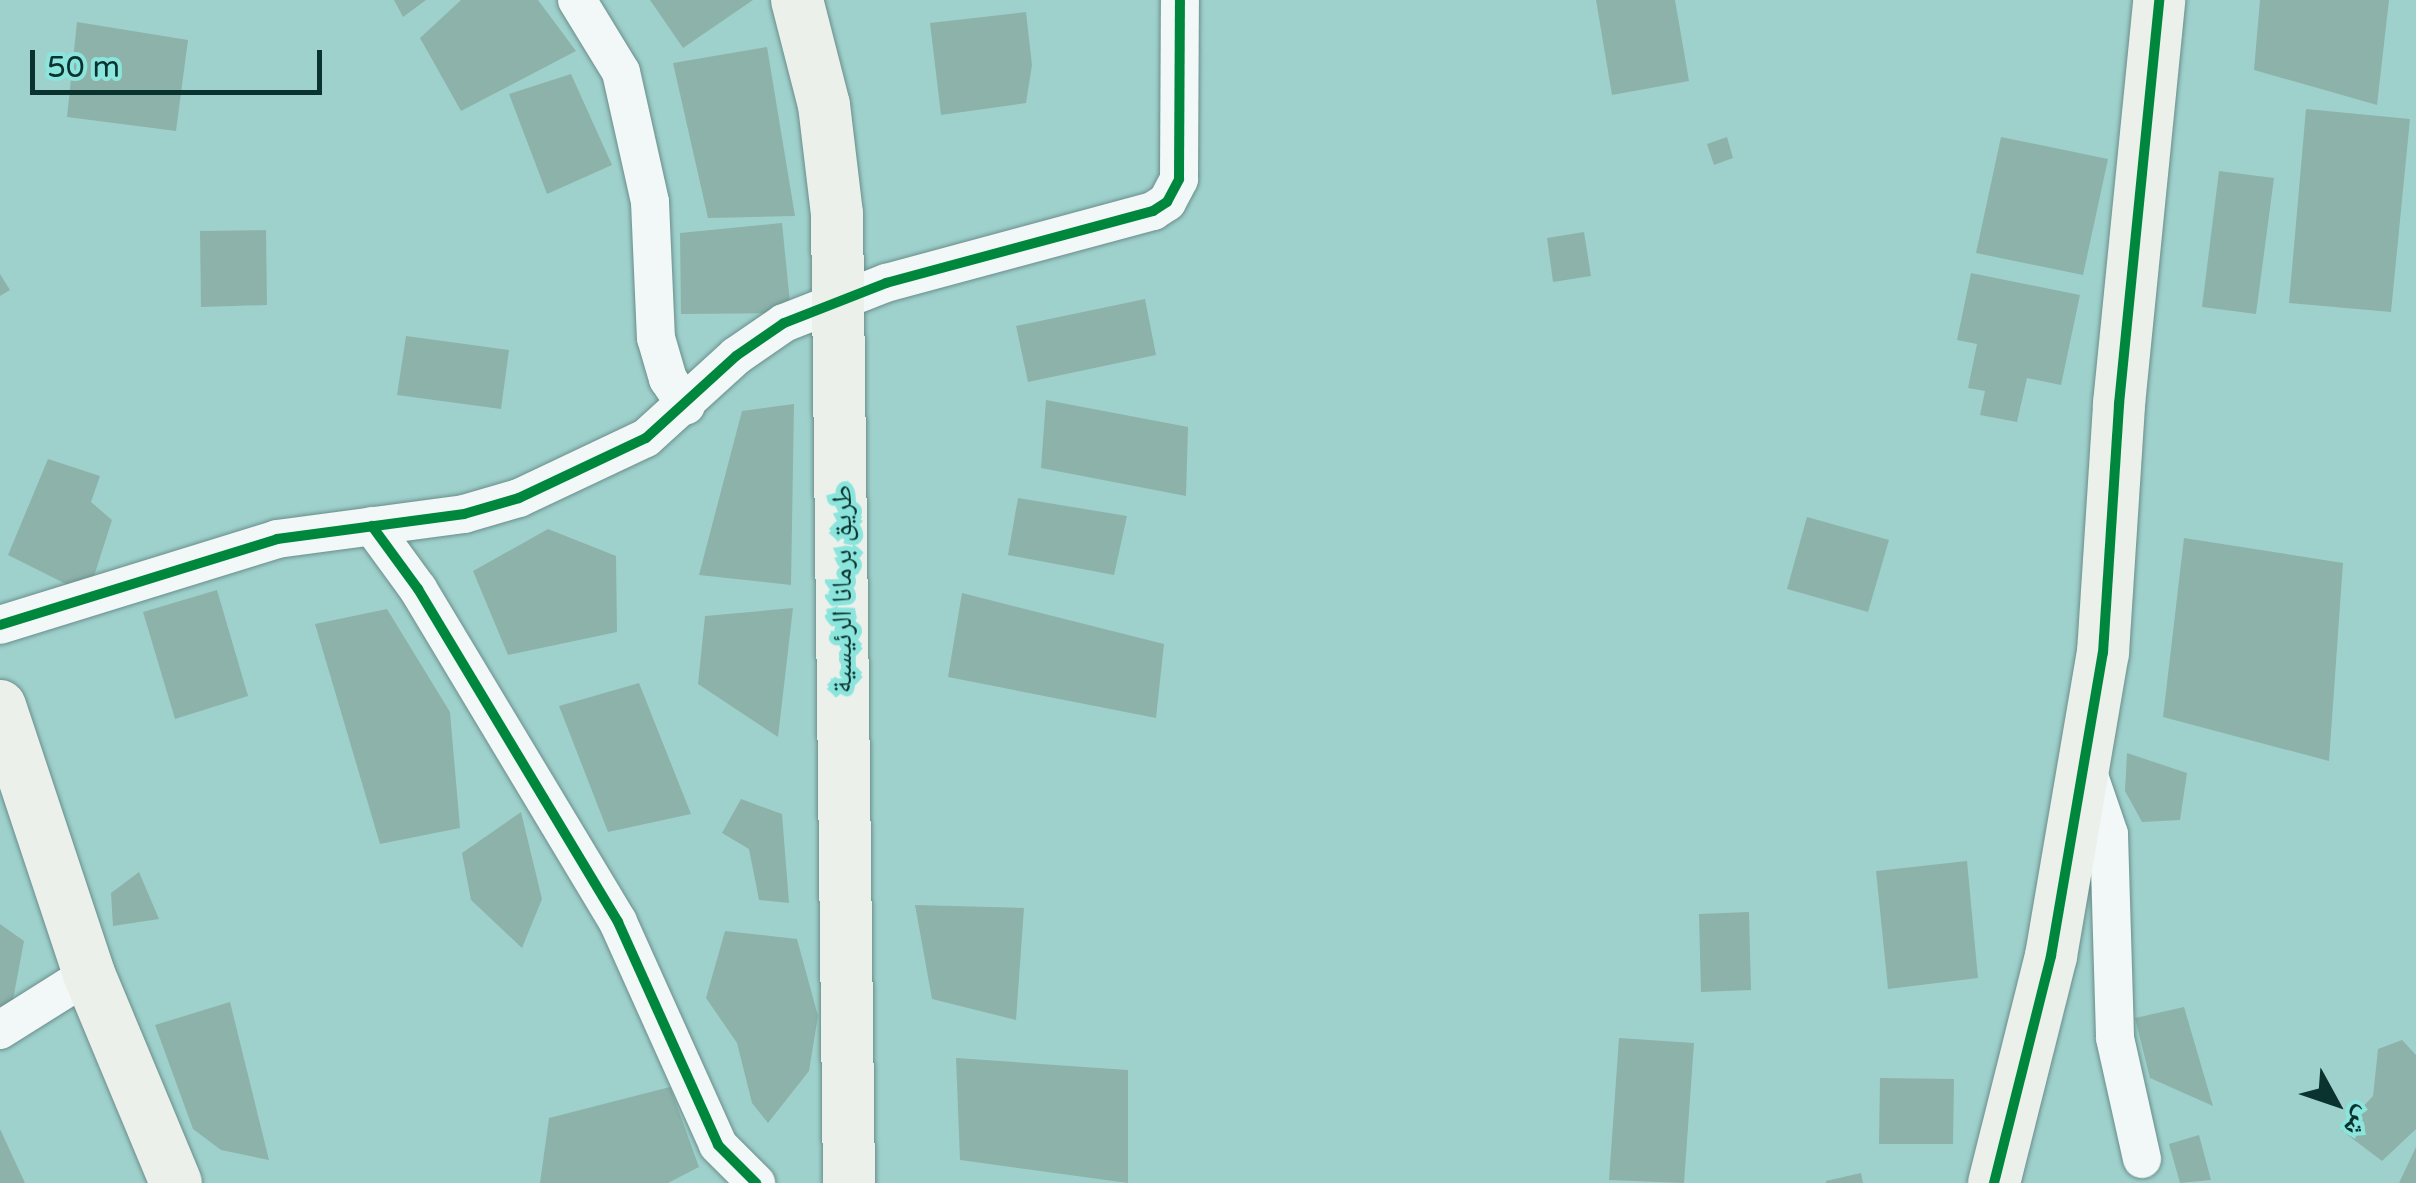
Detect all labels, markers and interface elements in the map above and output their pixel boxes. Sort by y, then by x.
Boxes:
scale bar [35,30,328,92]
text: 50 m [47,49,120,86]
street label: طريق برمانا الرئيسية [825,485,859,693]
north arrow [2286,1053,2386,1153]
text: ش [2336,1100,2382,1145]

